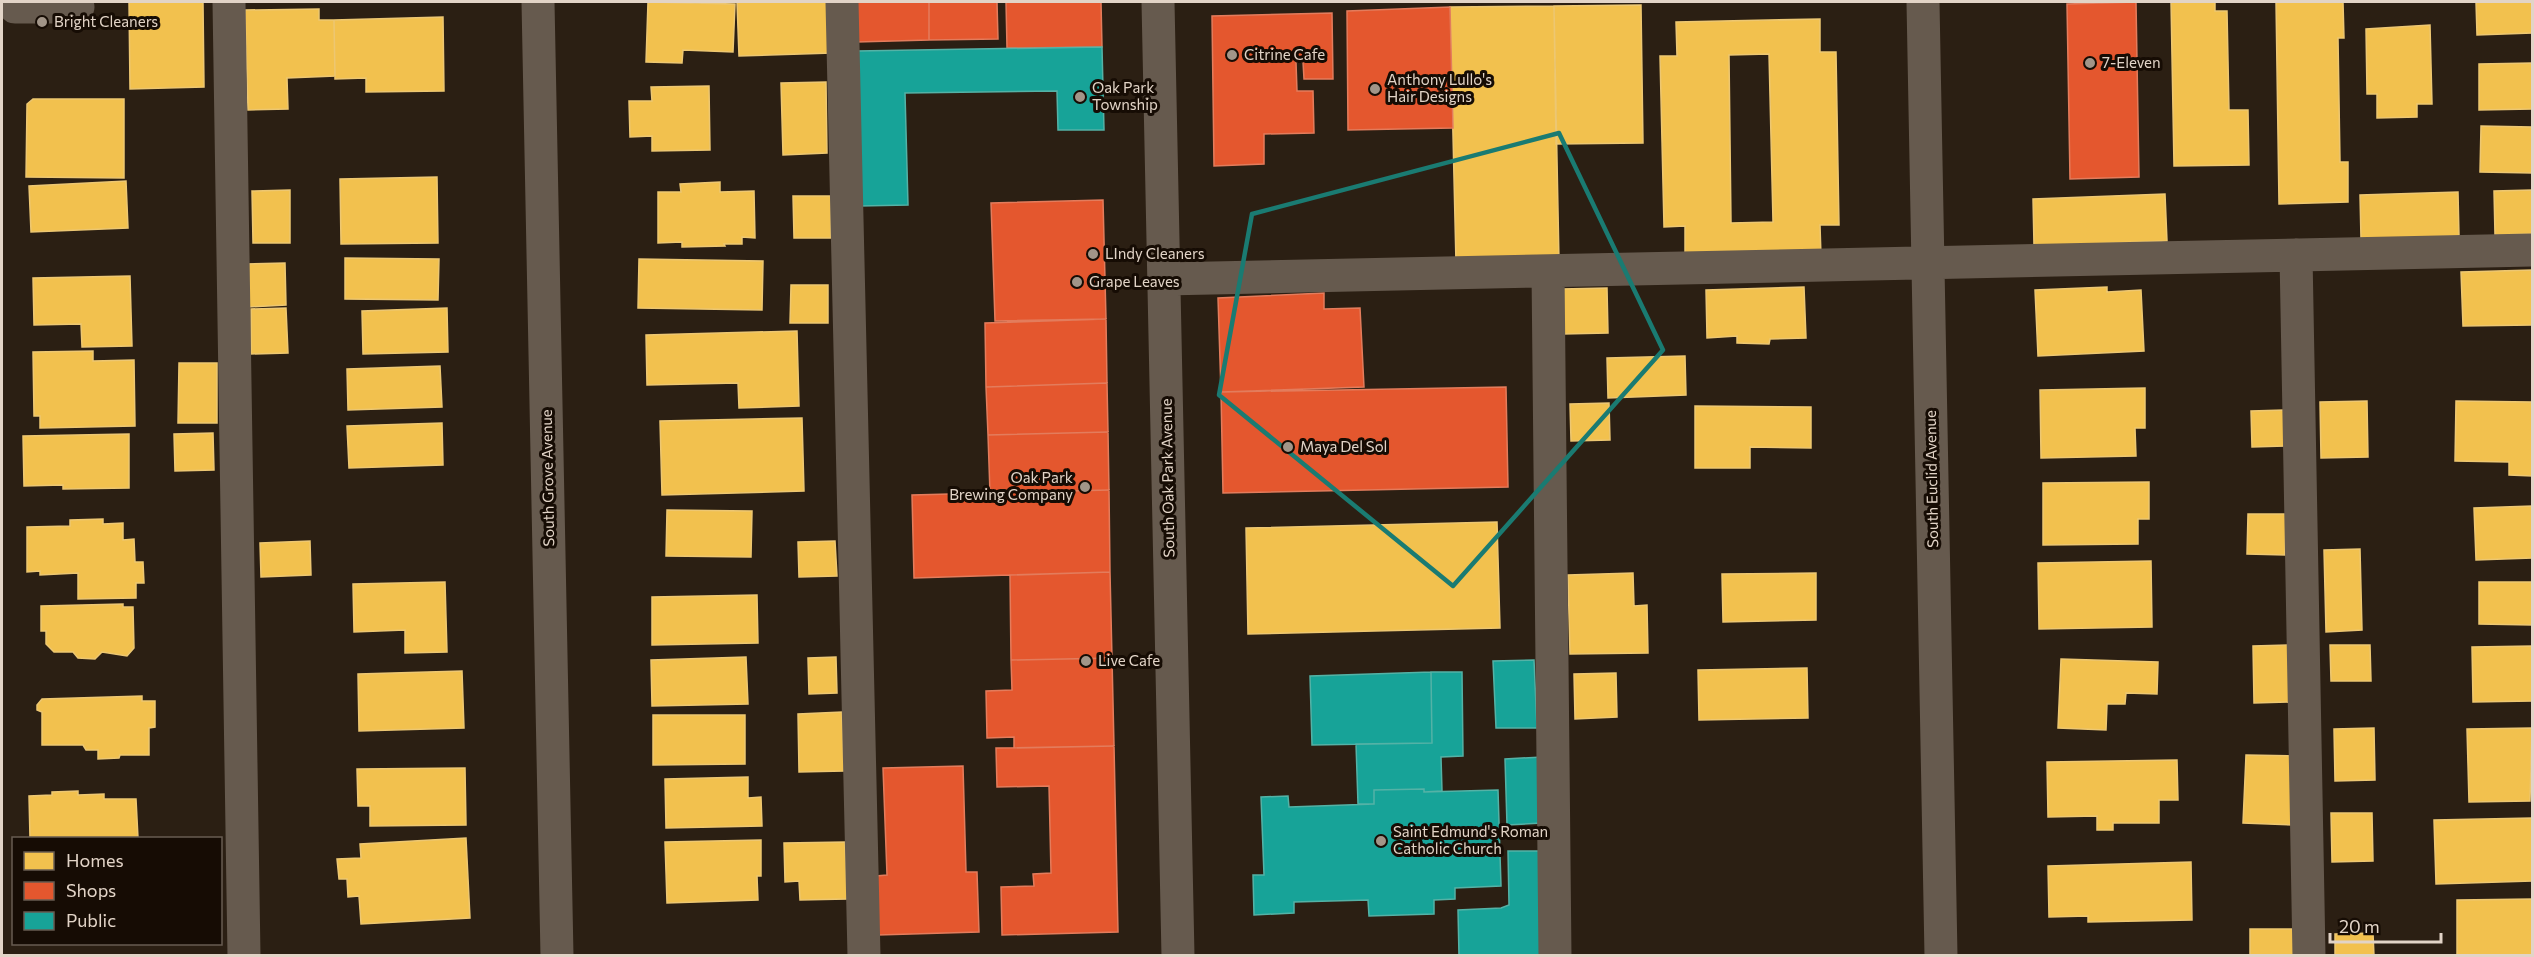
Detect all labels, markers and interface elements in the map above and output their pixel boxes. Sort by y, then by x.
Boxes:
place label: Bright Cleaners [54,12,158,30]
marker: Bright Cleaners [35,15,49,29]
place label: Citrine Cafe [1244,45,1325,63]
marker: Citrine Cafe [1225,48,1239,62]
place label: 7-Eleven [2102,53,2161,71]
marker: 7-Eleven [2083,56,2097,70]
place label: Anthony Lullo's Hair Designs [1387,70,1492,105]
place label: Oak Park Township [1092,78,1158,113]
marker: Anthony Lullo's Hair Designs [1368,82,1382,96]
marker: Oak Park Township [1073,90,1087,104]
place label: LIndy Cleaners [1105,244,1205,262]
marker: LIndy Cleaners [1086,247,1100,261]
place label: Grape Leaves [1089,272,1180,290]
marker: Grape Leaves [1070,275,1084,289]
street label: South Oak Park Avenue [1157,398,1177,558]
street label: South Grove Avenue [537,409,557,547]
street label: South Euclid Avenue [1921,410,1941,548]
place label: Maya Del Sol [1300,437,1387,455]
marker: Maya Del Sol [1281,440,1295,454]
place label: Oak Park Brewing Company [949,468,1073,503]
marker: Oak Park Brewing Company [1078,480,1092,494]
place label: Live Cafe [1098,651,1160,669]
marker: Live Cafe [1079,654,1093,668]
place label: Saint Edmund's Roman Catholic Church [1393,822,1548,857]
marker: Saint Edmund's Roman Catholic Church [1374,834,1388,848]
legend [12,837,222,945]
text: Homes [66,849,124,871]
text: Shops [66,879,116,901]
scale bar [2330,906,2441,944]
text: Public [66,909,116,931]
text: 20 m [2339,915,2380,937]

